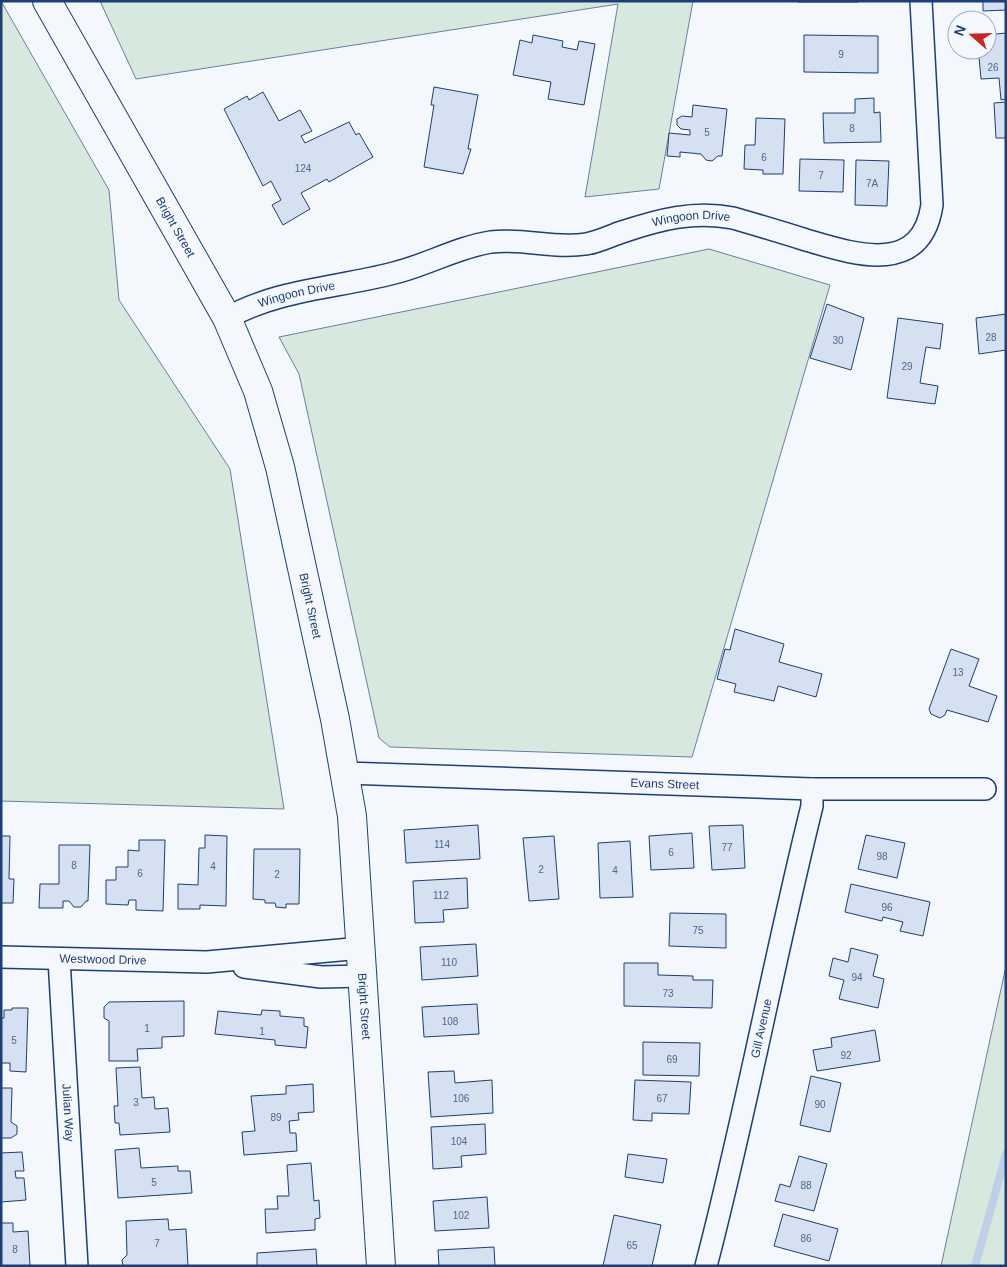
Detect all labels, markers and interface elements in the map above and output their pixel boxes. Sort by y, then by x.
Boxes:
north arrow [947,10,997,60]
text: N [951,23,969,38]
house number: 9 [838,49,844,60]
house number: 26 [987,62,999,73]
house number: 8 [849,123,855,134]
house number: 5 [704,127,710,138]
house number: 6 [761,152,767,163]
house number: 124 [295,163,312,174]
house number: 7 [818,170,824,181]
house number: 7A [866,178,878,189]
street label: Bright Street [153,195,198,260]
street label: Wingoon Drive [651,208,732,229]
street label: Wingoon Drive [256,278,337,310]
house number: 28 [985,332,997,343]
house number: 30 [832,335,844,346]
house number: 29 [901,361,913,372]
street label: Bright Street [296,572,324,641]
house number: 13 [952,667,964,678]
street label: Evans Street [630,776,700,792]
house number: 114 [434,839,450,850]
house number: 77 [721,842,733,853]
house number: 6 [668,847,674,858]
house number: 98 [876,851,888,862]
house number: 8 [71,860,77,871]
house number: 4 [210,861,216,872]
house number: 2 [538,864,544,875]
house number: 4 [612,865,618,876]
house number: 6 [137,868,143,879]
house number: 2 [274,869,280,880]
house number: 112 [433,890,449,901]
house number: 96 [881,902,893,913]
house number: 75 [692,925,704,936]
street label: Westwood Drive [59,951,147,968]
house number: 110 [441,957,457,968]
street label: Bright Street [355,972,373,1041]
house number: 94 [851,972,863,983]
house number: 73 [662,988,674,999]
street label: Gill Avenue [748,997,775,1059]
house number: 108 [442,1016,459,1027]
house number: 1 [144,1023,150,1034]
house number: 1 [259,1026,265,1037]
house number: 5 [11,1035,17,1046]
house number: 92 [840,1050,852,1061]
house number: 69 [666,1054,678,1065]
street label: Julian Way [59,1083,77,1142]
house number: 106 [453,1093,470,1104]
house number: 67 [656,1093,668,1104]
house number: 3 [133,1097,139,1108]
house number: 90 [814,1099,826,1110]
house number: 89 [270,1112,282,1123]
house number: 104 [451,1136,468,1147]
house number: 5 [151,1177,157,1188]
house number: 88 [800,1180,812,1191]
house number: 102 [453,1210,470,1221]
house number: 86 [800,1233,812,1244]
house number: 7 [154,1238,160,1249]
house number: 65 [626,1240,638,1251]
house number: 8 [12,1244,18,1255]

